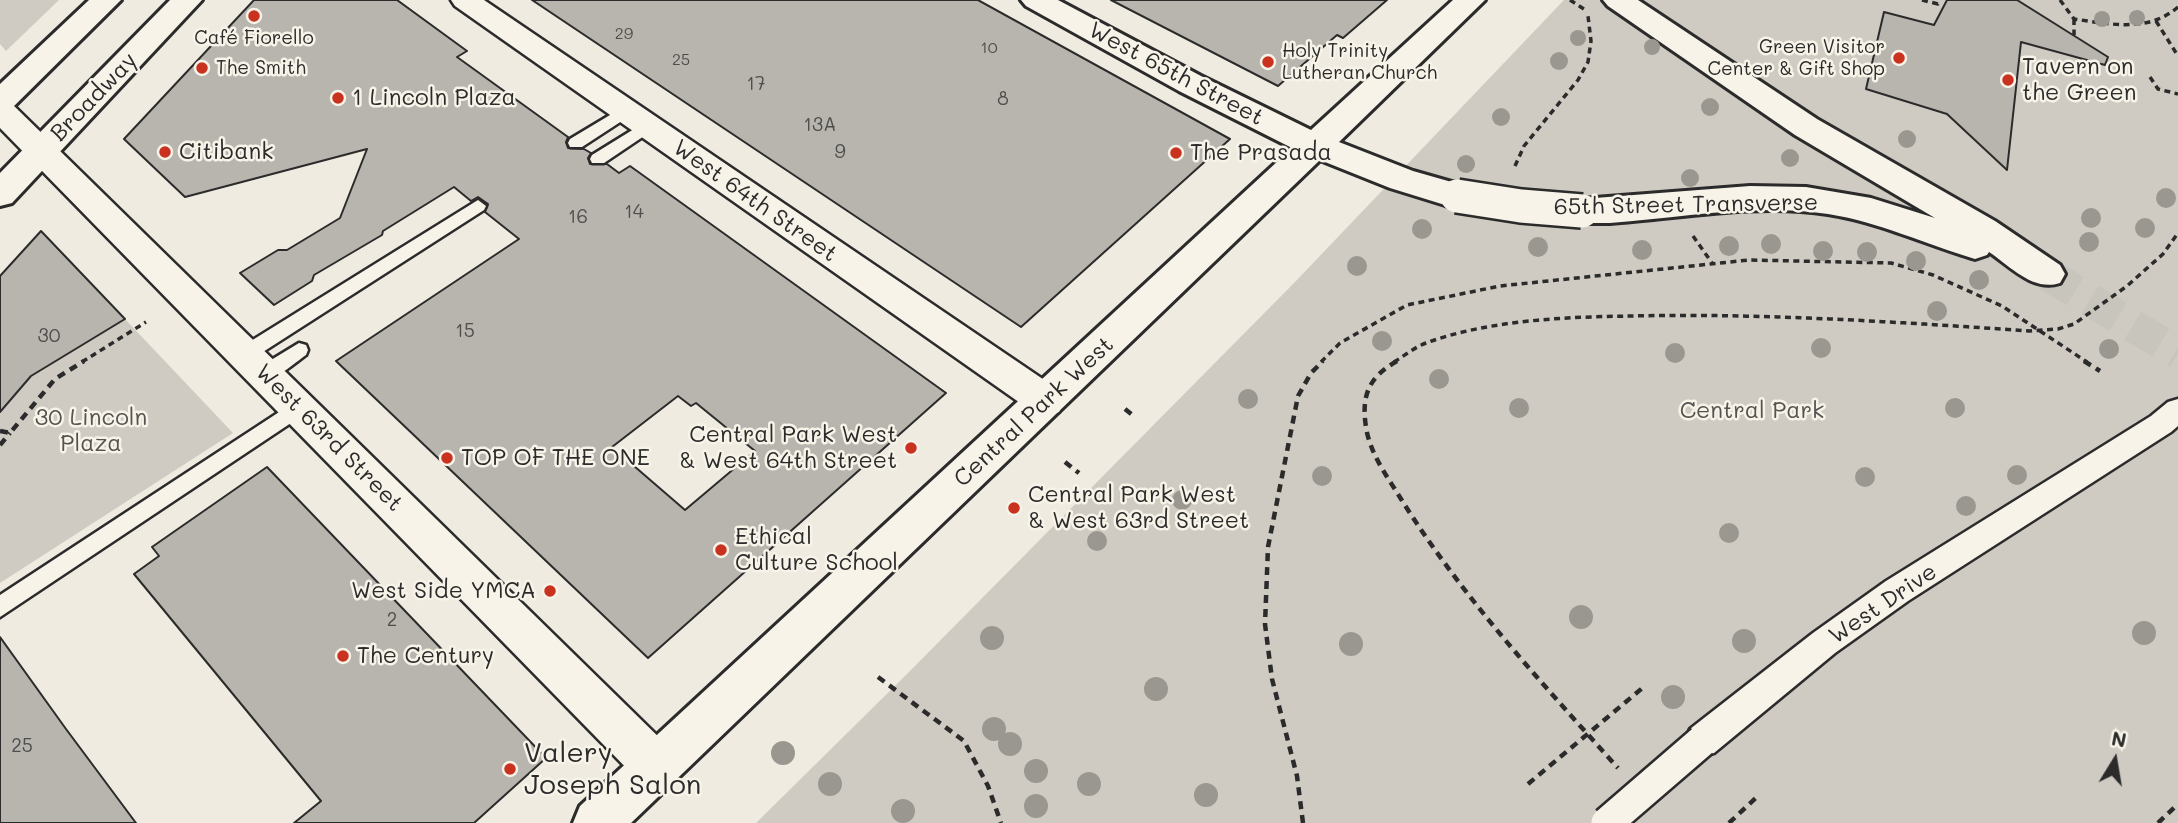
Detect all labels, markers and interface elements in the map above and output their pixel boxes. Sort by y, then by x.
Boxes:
marker: Café Fiorello [246,8,262,24]
street label: West 65th Street [1084,16,1268,132]
house number: 29 [615,24,633,44]
place label: Café Fiorello [194,27,314,49]
place label: Green Visitor Center & Gift Shop [1707,36,1885,80]
house number: 10 [980,38,998,58]
place label: Holy Trinity Lutheran Church [1282,40,1437,84]
street label: Broadway [45,47,143,147]
house number: 25 [672,50,690,70]
marker: Green Visitor Center & Gift Shop [1891,50,1907,66]
place label: Tavern on the Green [2022,53,2136,107]
marker: Holy Trinity Lutheran Church [1260,54,1276,70]
place label: The Smith [216,57,306,79]
marker: The Smith [194,60,210,76]
marker: Tavern on the Green [2000,72,2016,88]
house number: 17 [746,73,766,95]
place label: 1 Lincoln Plaza [352,84,516,112]
house number: 8 [997,88,1009,110]
marker: 1 Lincoln Plaza [330,90,346,106]
house number: 13A [804,114,836,136]
street label: West 64th Street [668,134,842,268]
place label: Citibank [179,138,274,166]
place label: The Prasada [1190,139,1332,167]
house number: 9 [834,141,846,163]
marker: Citibank [157,144,173,160]
marker: The Prasada [1168,145,1184,161]
street label: 65th Street Transverse [1554,189,1818,221]
house number: 14 [624,201,644,223]
house number: 16 [568,206,588,228]
house number: 15 [455,320,475,342]
house number: 30 [38,325,60,347]
street label: Central Park West [949,331,1119,493]
street label: West 63rd Street [250,359,408,517]
park label: Central Park [1680,397,1824,425]
park label: 30 Lincoln Plaza [35,404,147,458]
place label: Central Park West & West 64th Street [679,421,897,475]
marker: Central Park West & West 64th Street [903,440,919,456]
place label: TOP OF THE ONE [461,444,650,472]
marker: TOP OF THE ONE [439,450,455,466]
place label: Central Park West & West 63rd Street [1028,481,1249,535]
marker: Central Park West & West 63rd Street [1006,500,1022,516]
place label: Ethical Culture School [735,523,898,577]
marker: Ethical Culture School [713,542,729,558]
street label: West Drive [1824,558,1942,650]
place label: West Side YMCA [351,577,536,605]
marker: West Side YMCA [542,583,558,599]
house number: 2 [387,609,397,631]
place label: The Century [357,642,494,670]
marker: The Century [335,648,351,664]
north arrow [2080,725,2150,795]
text: N [2110,725,2129,753]
house number: 25 [11,735,33,757]
place label: Valery Joseph Salon [524,736,701,802]
marker: Valery Joseph Salon [502,761,518,777]

